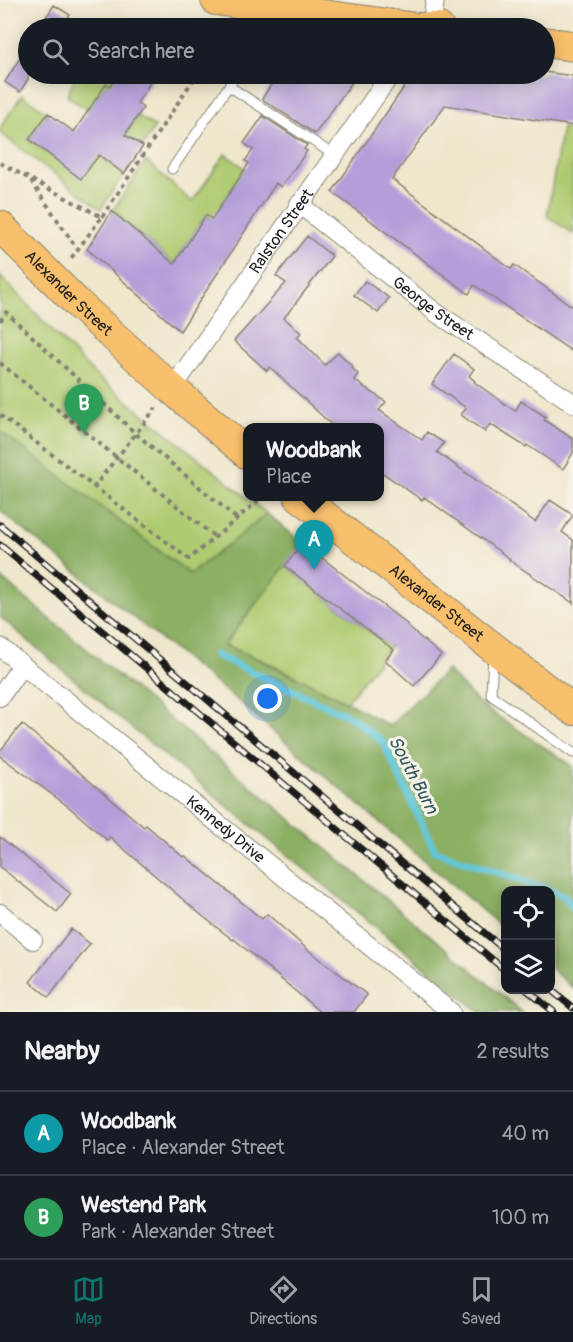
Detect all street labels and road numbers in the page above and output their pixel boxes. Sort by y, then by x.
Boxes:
street label: Ralston Street [245,185,318,278]
street label: Alexander Street [20,246,117,341]
street label: George Street [388,272,478,345]
street label: Alexander Street [385,560,488,647]
street label: Kennedy Drive [182,792,269,867]

